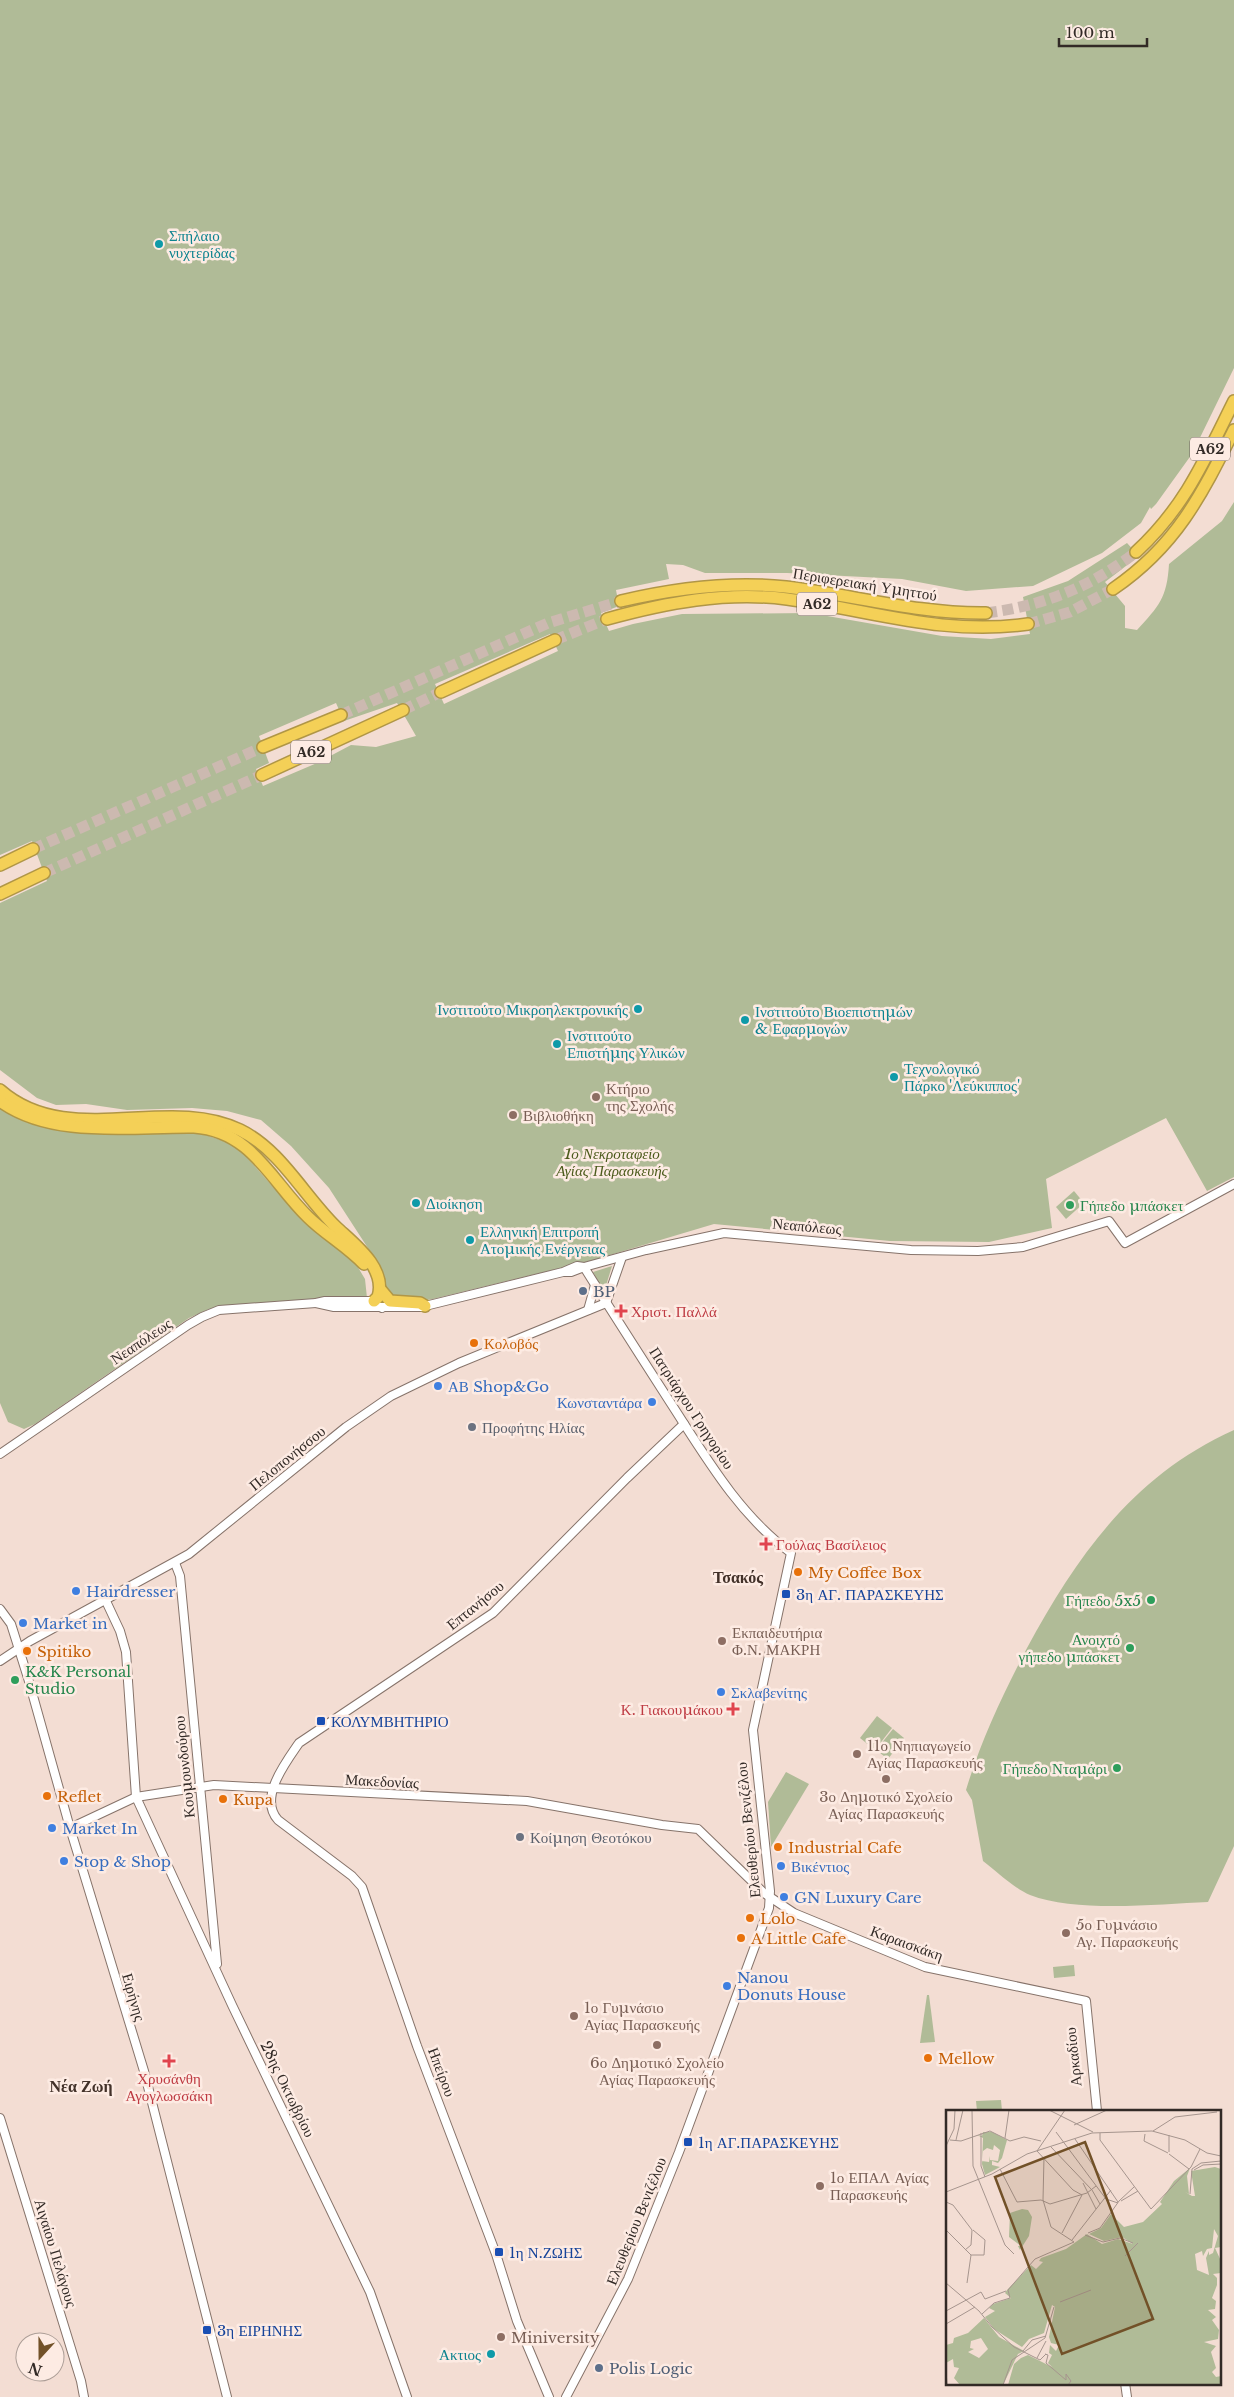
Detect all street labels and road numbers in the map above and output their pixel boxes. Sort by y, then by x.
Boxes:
road number: Α62 [1190,438,1230,460]
street label: Περιφερειακή Υμηττού [792,563,938,605]
road number: Α62 [797,592,837,616]
road number: Α62 [291,740,331,764]
street label: Νεαπόλεως [772,1214,842,1238]
street label: Νεαπόλεως [107,1314,175,1368]
street label: Πατριάρχου Γρηγορίου [645,1343,739,1473]
street label: Πελοπονήσσου [245,1421,329,1495]
street label: Επτανήσου [442,1576,508,1634]
street label: Κουμουνδούρου [169,1715,199,1819]
street label: Ελευθερίου Βενιζέλου [731,1761,765,1899]
street label: Μακεδονίας [344,1770,420,1792]
street label: Καραισκάκη [868,1921,946,1965]
street label: Ειρήνης [118,1971,150,2023]
street label: Αρκαδίου [1060,2026,1086,2088]
street label: 28ης Οκτωβρίου [256,2038,320,2140]
street label: Ηπείρου [424,2045,460,2099]
street label: Ελευθερίου Βενιζέλου [602,2154,670,2288]
street label: Αιγαίου Πελάγους [30,2196,82,2310]

